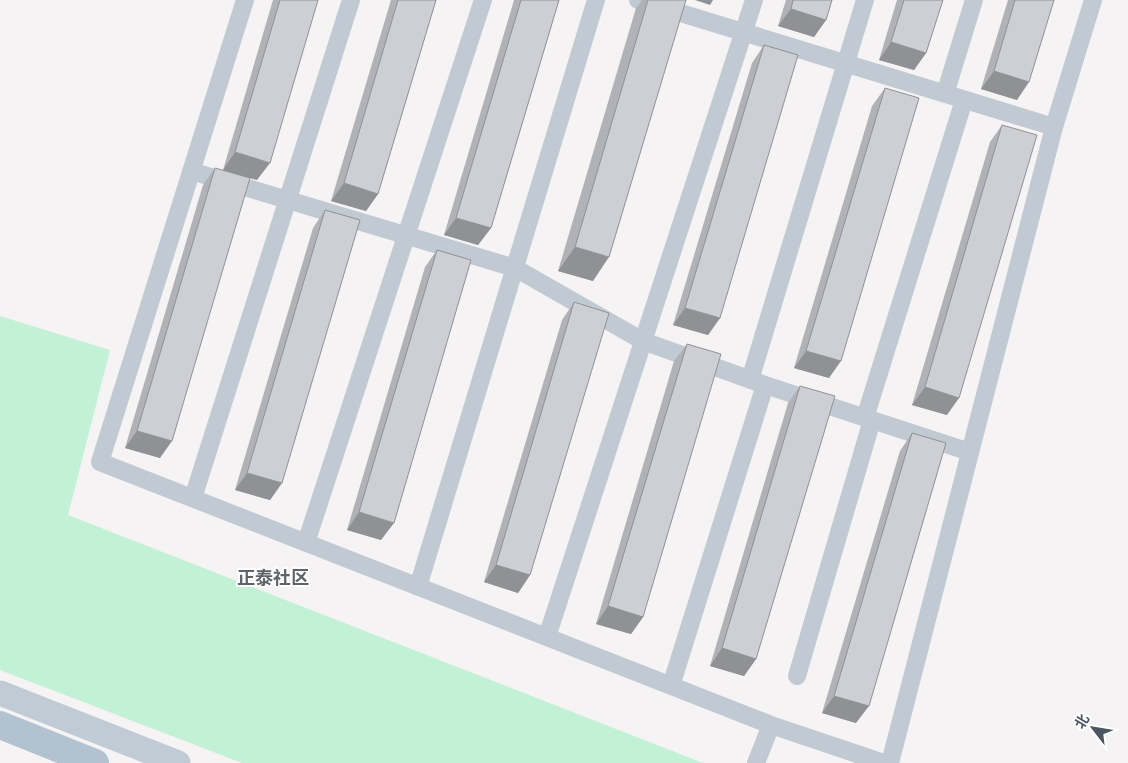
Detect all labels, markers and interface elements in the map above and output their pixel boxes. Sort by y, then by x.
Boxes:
district label: 正泰社区 [237,568,309,588]
north arrow [1068,703,1118,753]
text: 北 [1072,712,1092,731]

